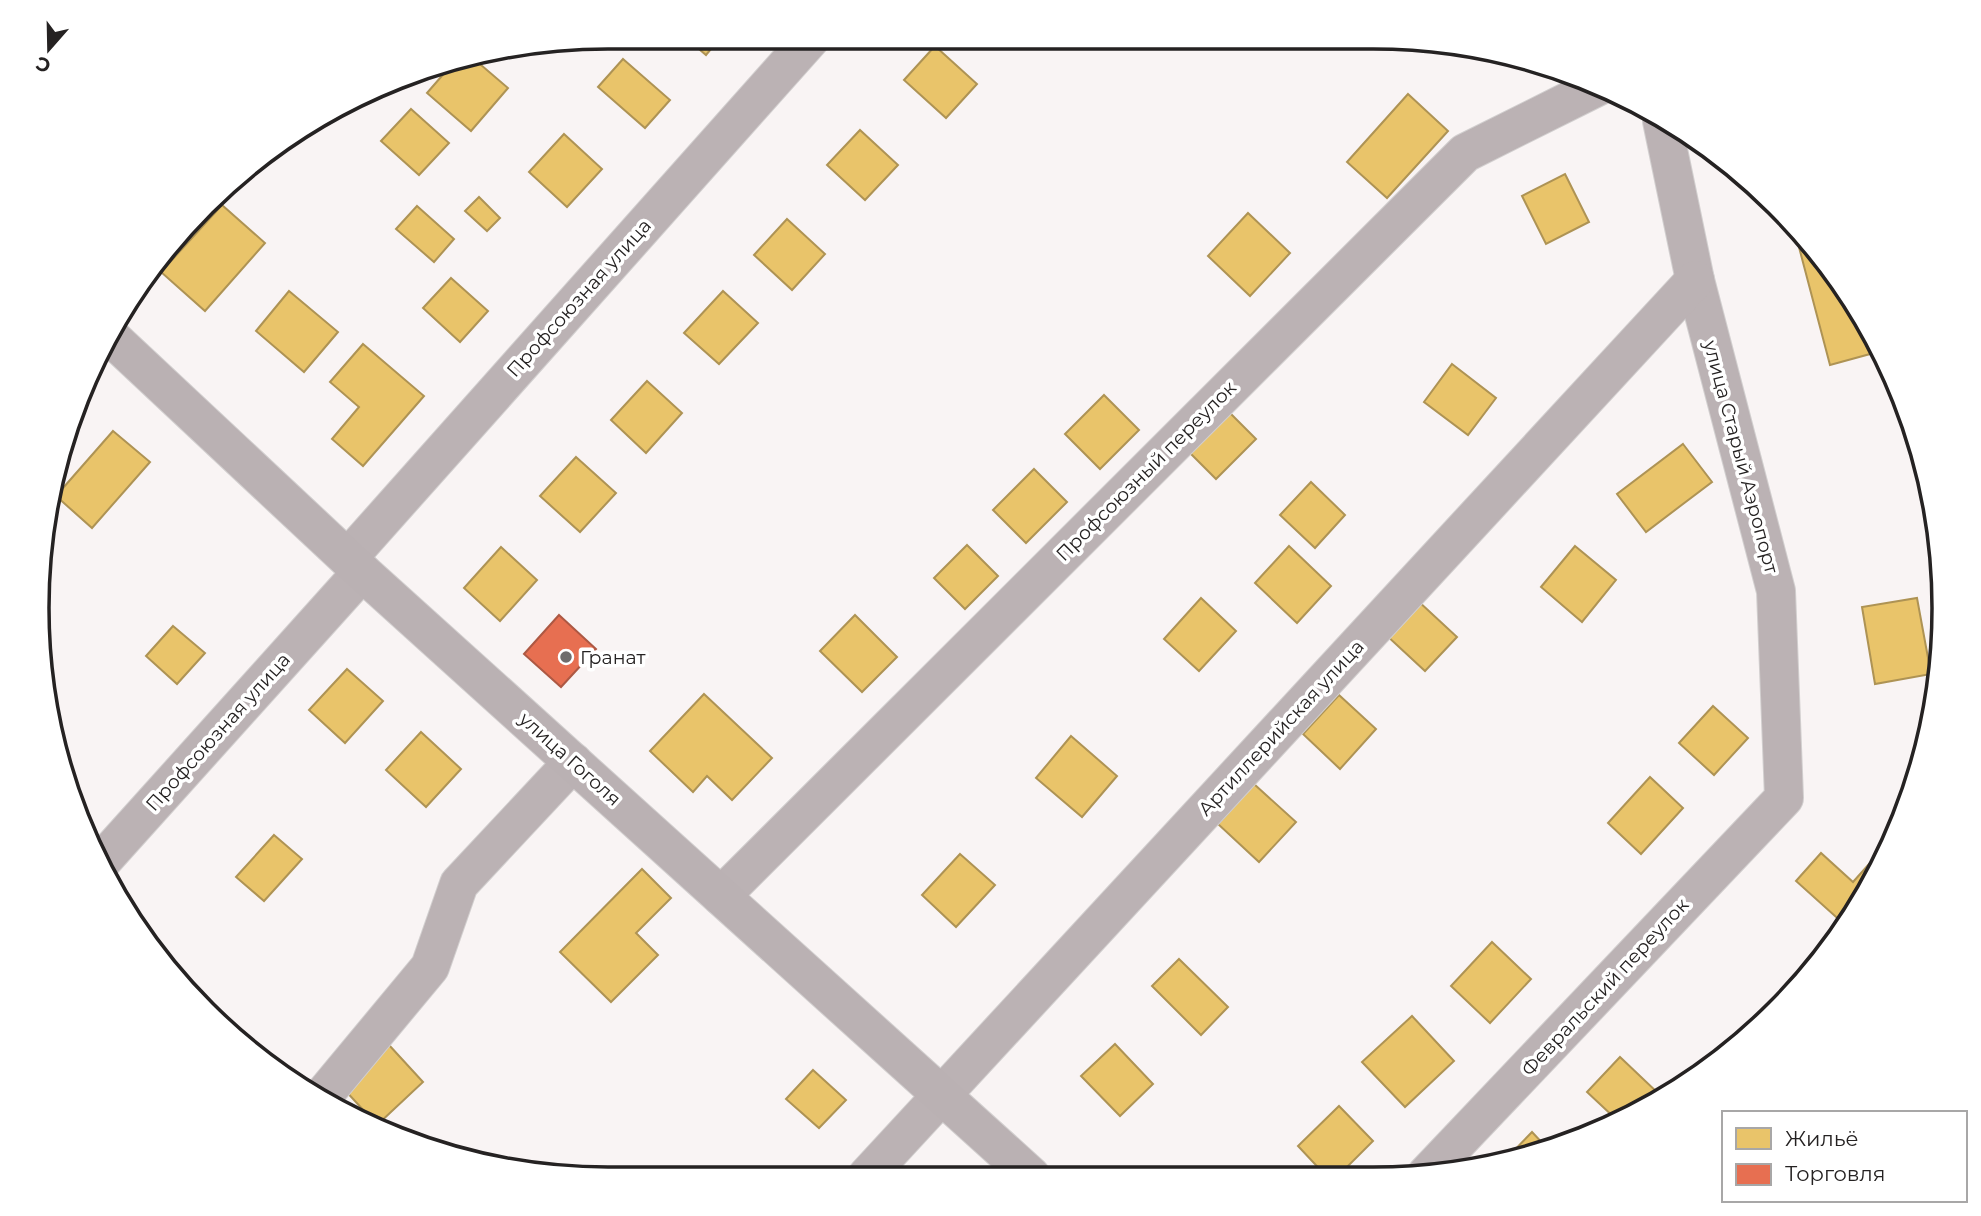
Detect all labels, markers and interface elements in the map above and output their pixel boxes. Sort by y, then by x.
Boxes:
north arrow [14,14,84,84]
text: С [33,51,54,78]
street label: Профсоюзная улица [502,214,656,382]
street label: улица Старый Аэропорт [1699,337,1783,576]
street label: Профсоюзный переулок [1051,376,1241,566]
street label: Артиллерийская улица [1193,635,1369,821]
place label: Гранат [580,646,646,669]
street label: Профсоюзная улица [141,648,295,816]
marker: Гранат [558,649,574,665]
street label: улица Гоголя [514,707,626,811]
street label: Февральский переулок [1517,893,1693,1081]
legend [1722,1111,1967,1202]
text: Жильё [1785,1126,1859,1151]
text: Торговля [1785,1161,1886,1186]

